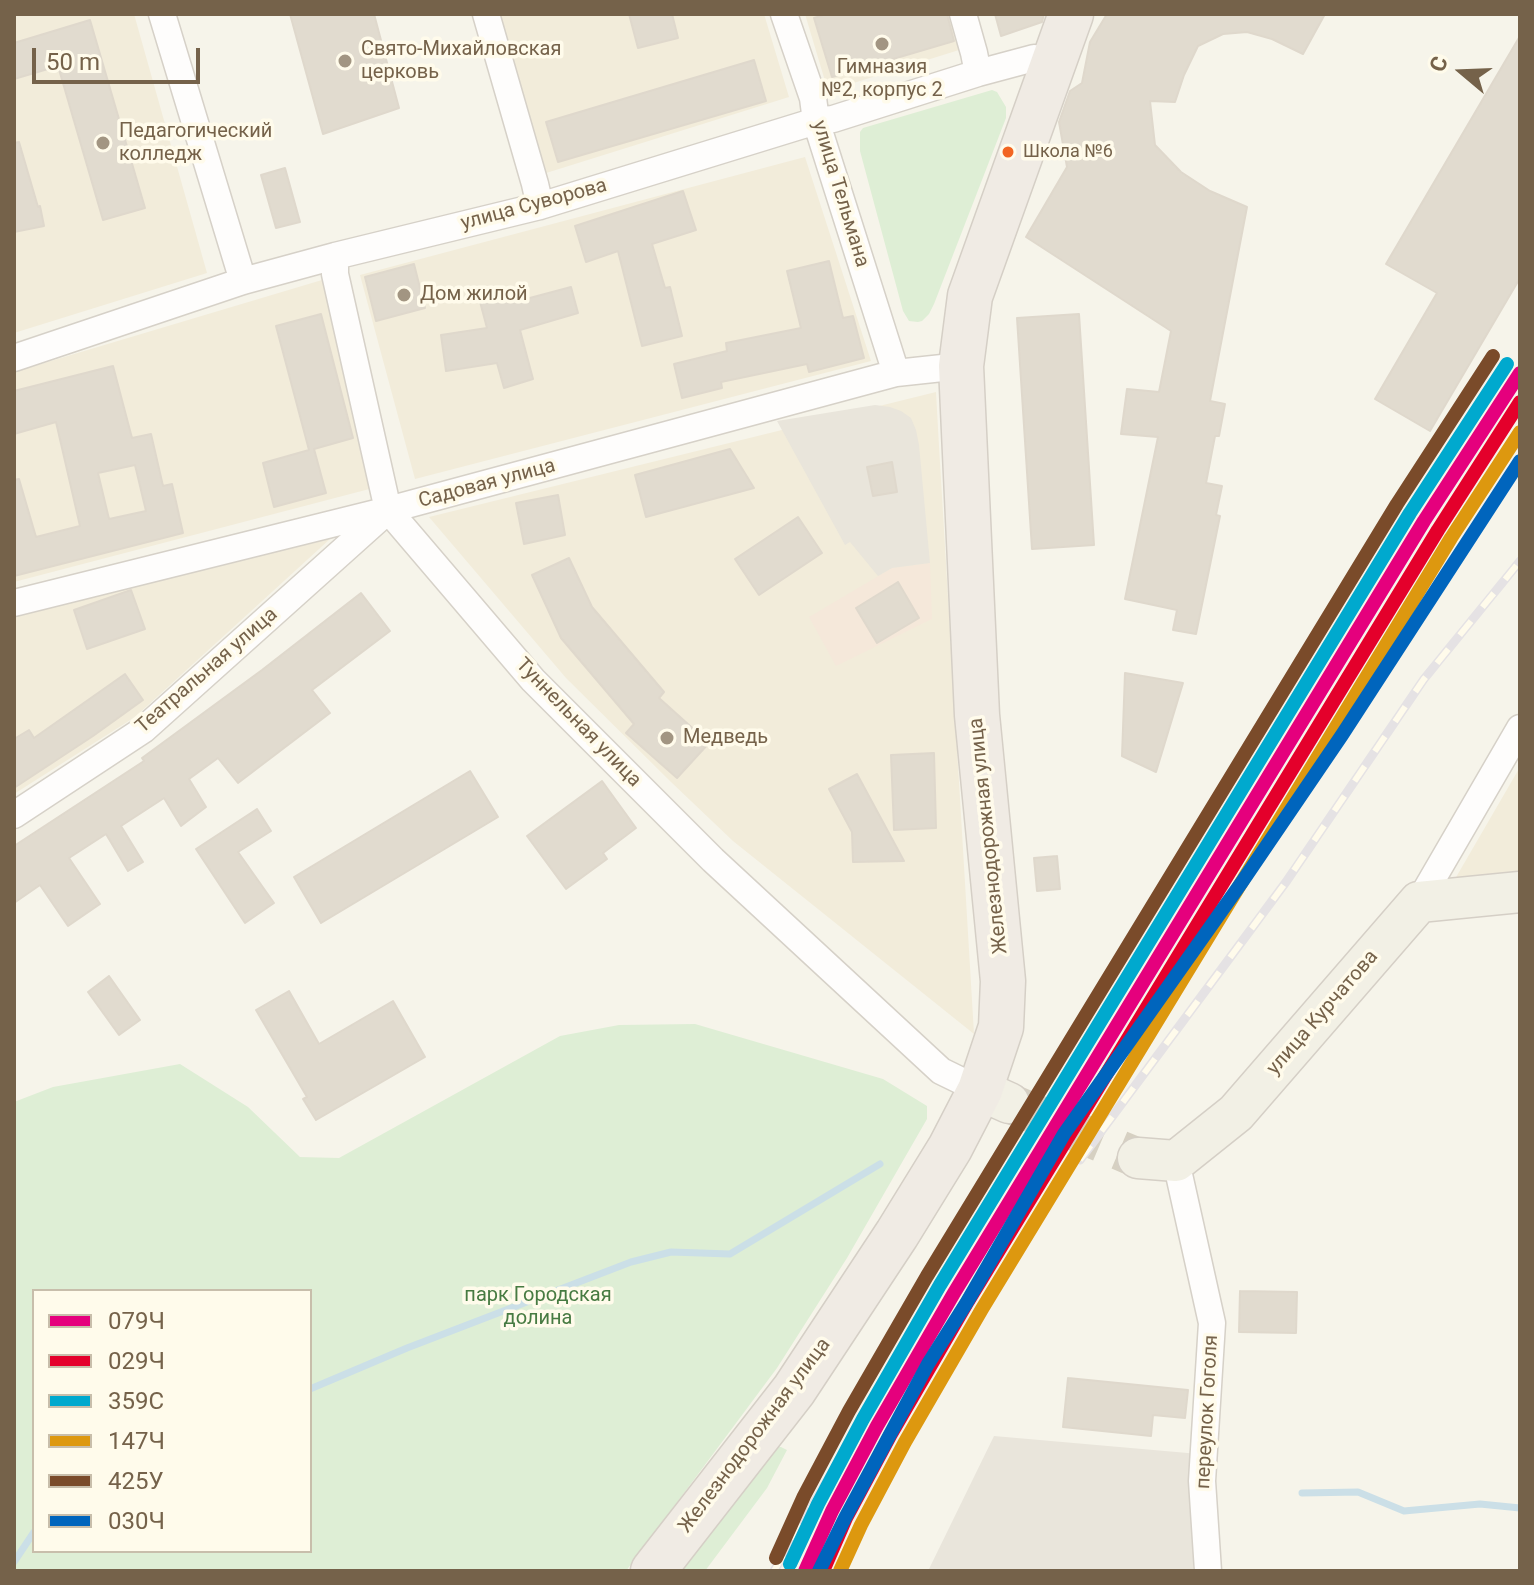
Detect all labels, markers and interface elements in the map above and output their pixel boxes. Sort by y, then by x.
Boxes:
scale bar [36,32,204,82]
north arrow [1422,32,1502,112]
marker: Гимназия №2, корпус 2 [873,35,891,53]
place label: Свято-Михайловская церковь [361,38,561,85]
text: 50 m [46,48,100,76]
marker: Свято-Михайловская церковь [336,52,354,70]
text: С [1425,53,1453,75]
place label: Гимназия №2, корпус 2 [821,56,943,103]
street label: улица Тельмана [806,118,874,270]
place label: Педагогический колледж [119,120,272,167]
marker: Педагогический колледж [94,134,112,152]
place label: Школа №6 [1023,141,1113,163]
marker: Школа №6 [1000,144,1016,160]
street label: улица Суворова [458,174,610,236]
place label: Дом жилой [420,283,528,307]
marker: Дом жилой [395,286,413,304]
street label: Садовая улица [416,454,558,514]
street label: Театральная улица [131,603,283,739]
street label: Туннельная улица [510,654,646,792]
street label: Железнодорожная улица [965,717,1013,955]
place label: Медведь [683,726,768,750]
marker: Медведь [658,729,676,747]
street label: улица Курчатова [1262,946,1384,1080]
park label: парк Городская долина [464,1284,612,1331]
legend [32,1289,312,1553]
text: 079Ч [108,1307,165,1335]
street label: Железнодорожная улица [674,1334,836,1538]
street label: переулок Гоголя [1192,1334,1224,1490]
text: 029Ч [108,1347,165,1375]
text: 359С [108,1387,164,1415]
text: 147Ч [108,1427,165,1455]
text: 425У [108,1467,164,1495]
text: 030Ч [108,1507,165,1535]

